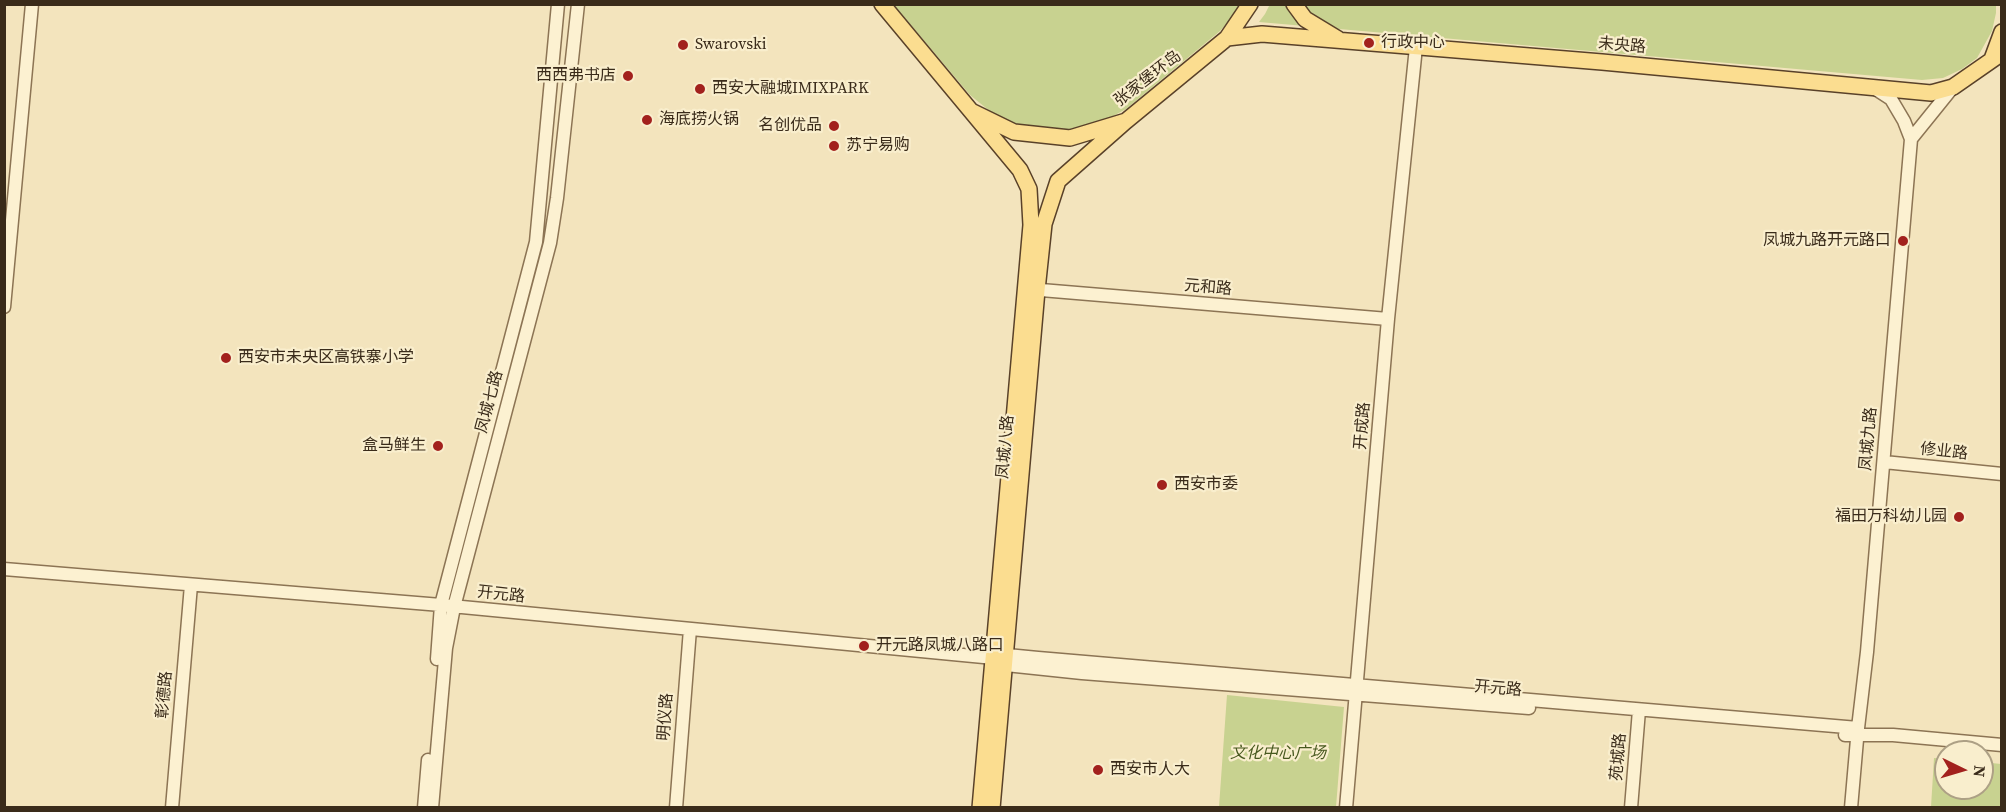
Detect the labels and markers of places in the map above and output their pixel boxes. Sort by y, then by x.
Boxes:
place label: 行政中心 [1381,33,1445,53]
place label: Swarovski [695,35,767,55]
marker: 行政中心 [1362,36,1376,50]
marker: Swarovski [676,38,690,52]
place label: 西西弗书店 [536,66,616,86]
marker: 西西弗书店 [621,69,635,83]
place label: 西安大融城IMIXPARK [712,79,869,99]
marker: 西安大融城IMIXPARK [693,82,707,96]
place label: 海底捞火锅 [659,110,739,130]
marker: 海底捞火锅 [640,113,654,127]
place label: 名创优品 [758,116,822,136]
marker: 名创优品 [827,119,841,133]
place label: 苏宁易购 [846,136,910,156]
marker: 苏宁易购 [827,139,841,153]
place label: 凤城九路开元路口 [1763,231,1891,251]
marker: 凤城九路开元路口 [1896,234,1910,248]
place label: 西安市未央区高铁寨小学 [238,348,414,368]
marker: 西安市未央区高铁寨小学 [219,351,233,365]
place label: 盒马鲜生 [362,436,426,456]
marker: 盒马鲜生 [431,439,445,453]
place label: 西安市委 [1174,475,1238,495]
marker: 西安市委 [1155,478,1169,492]
place label: 福田万科幼儿园 [1835,507,1947,527]
marker: 福田万科幼儿园 [1952,510,1966,524]
place label: 开元路凤城八路口 [876,636,1004,656]
marker: 开元路凤城八路口 [857,639,871,653]
place label: 西安市人大 [1110,760,1190,780]
marker: 西安市人大 [1091,763,1105,777]

